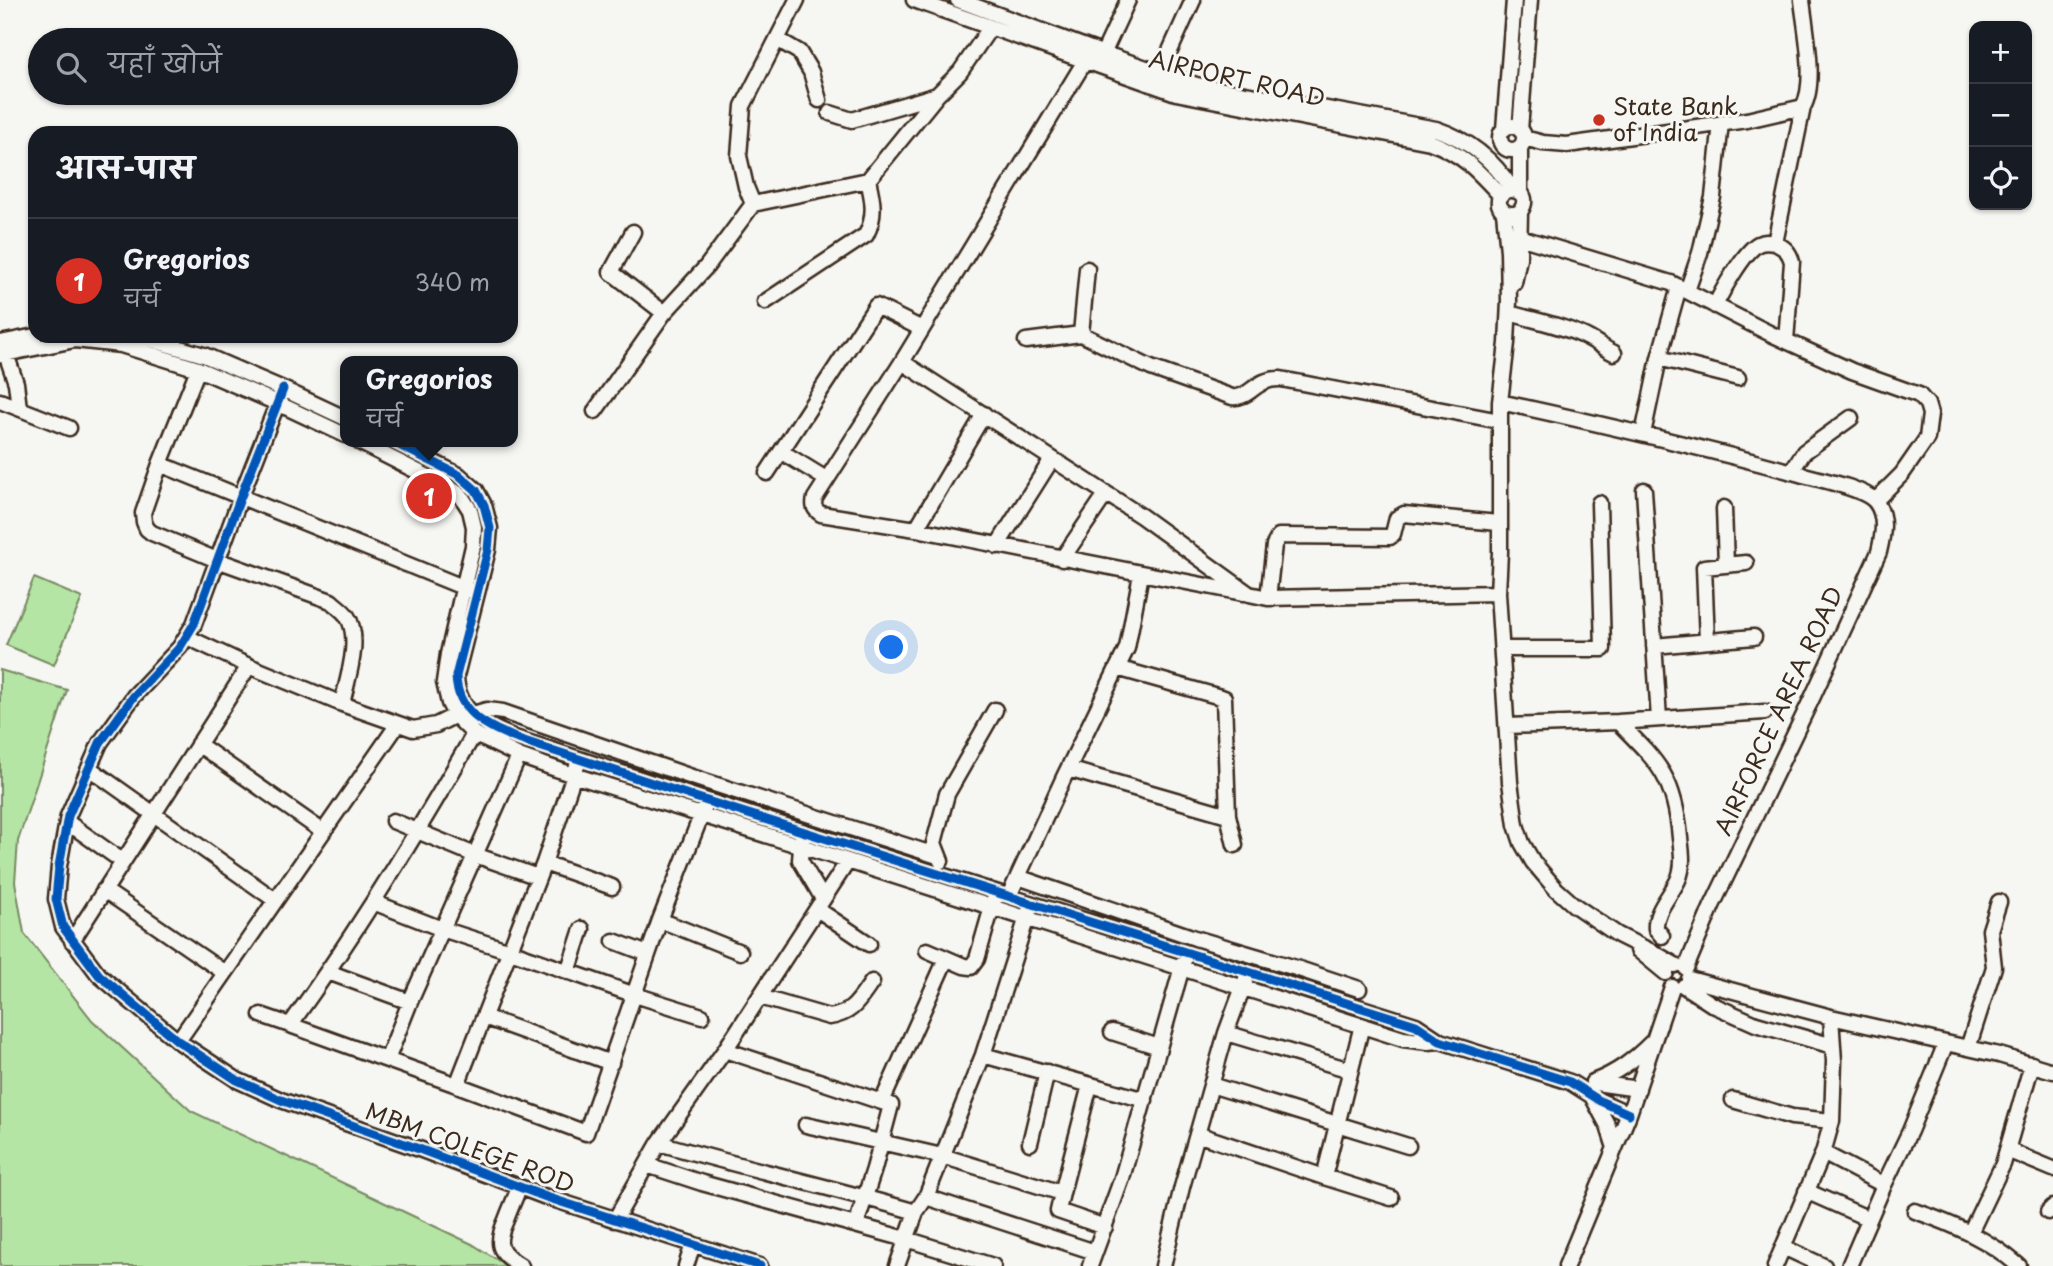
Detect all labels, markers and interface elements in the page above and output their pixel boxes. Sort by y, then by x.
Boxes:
map controls [1969,21,2032,210]
button: + [1969,21,2032,84]
search box [28,28,518,105]
street label: AIRPORT ROAD [1146,40,1329,115]
text: यहाँ खोजें [108,43,222,82]
icon: search [52,48,90,86]
button: − [1969,84,2032,147]
place label: State Bank of India [1613,88,1738,149]
marker: State Bank of India [1591,112,1607,128]
text: आस-पास [56,144,195,189]
button: locate [1969,147,2032,210]
text: Gregorios [123,239,250,278]
text: 1 [74,264,85,299]
text: 340 m [415,264,490,299]
text: चर्च [123,280,160,315]
popup [340,356,518,447]
text: Gregorios [366,359,492,398]
text: चर्च [366,400,403,435]
pin: 1 [406,470,452,522]
street label: AIRFORCE AREA ROAD [1704,580,1851,841]
your location [874,630,908,664]
street label: MBM COLEGE ROD [361,1092,580,1201]

